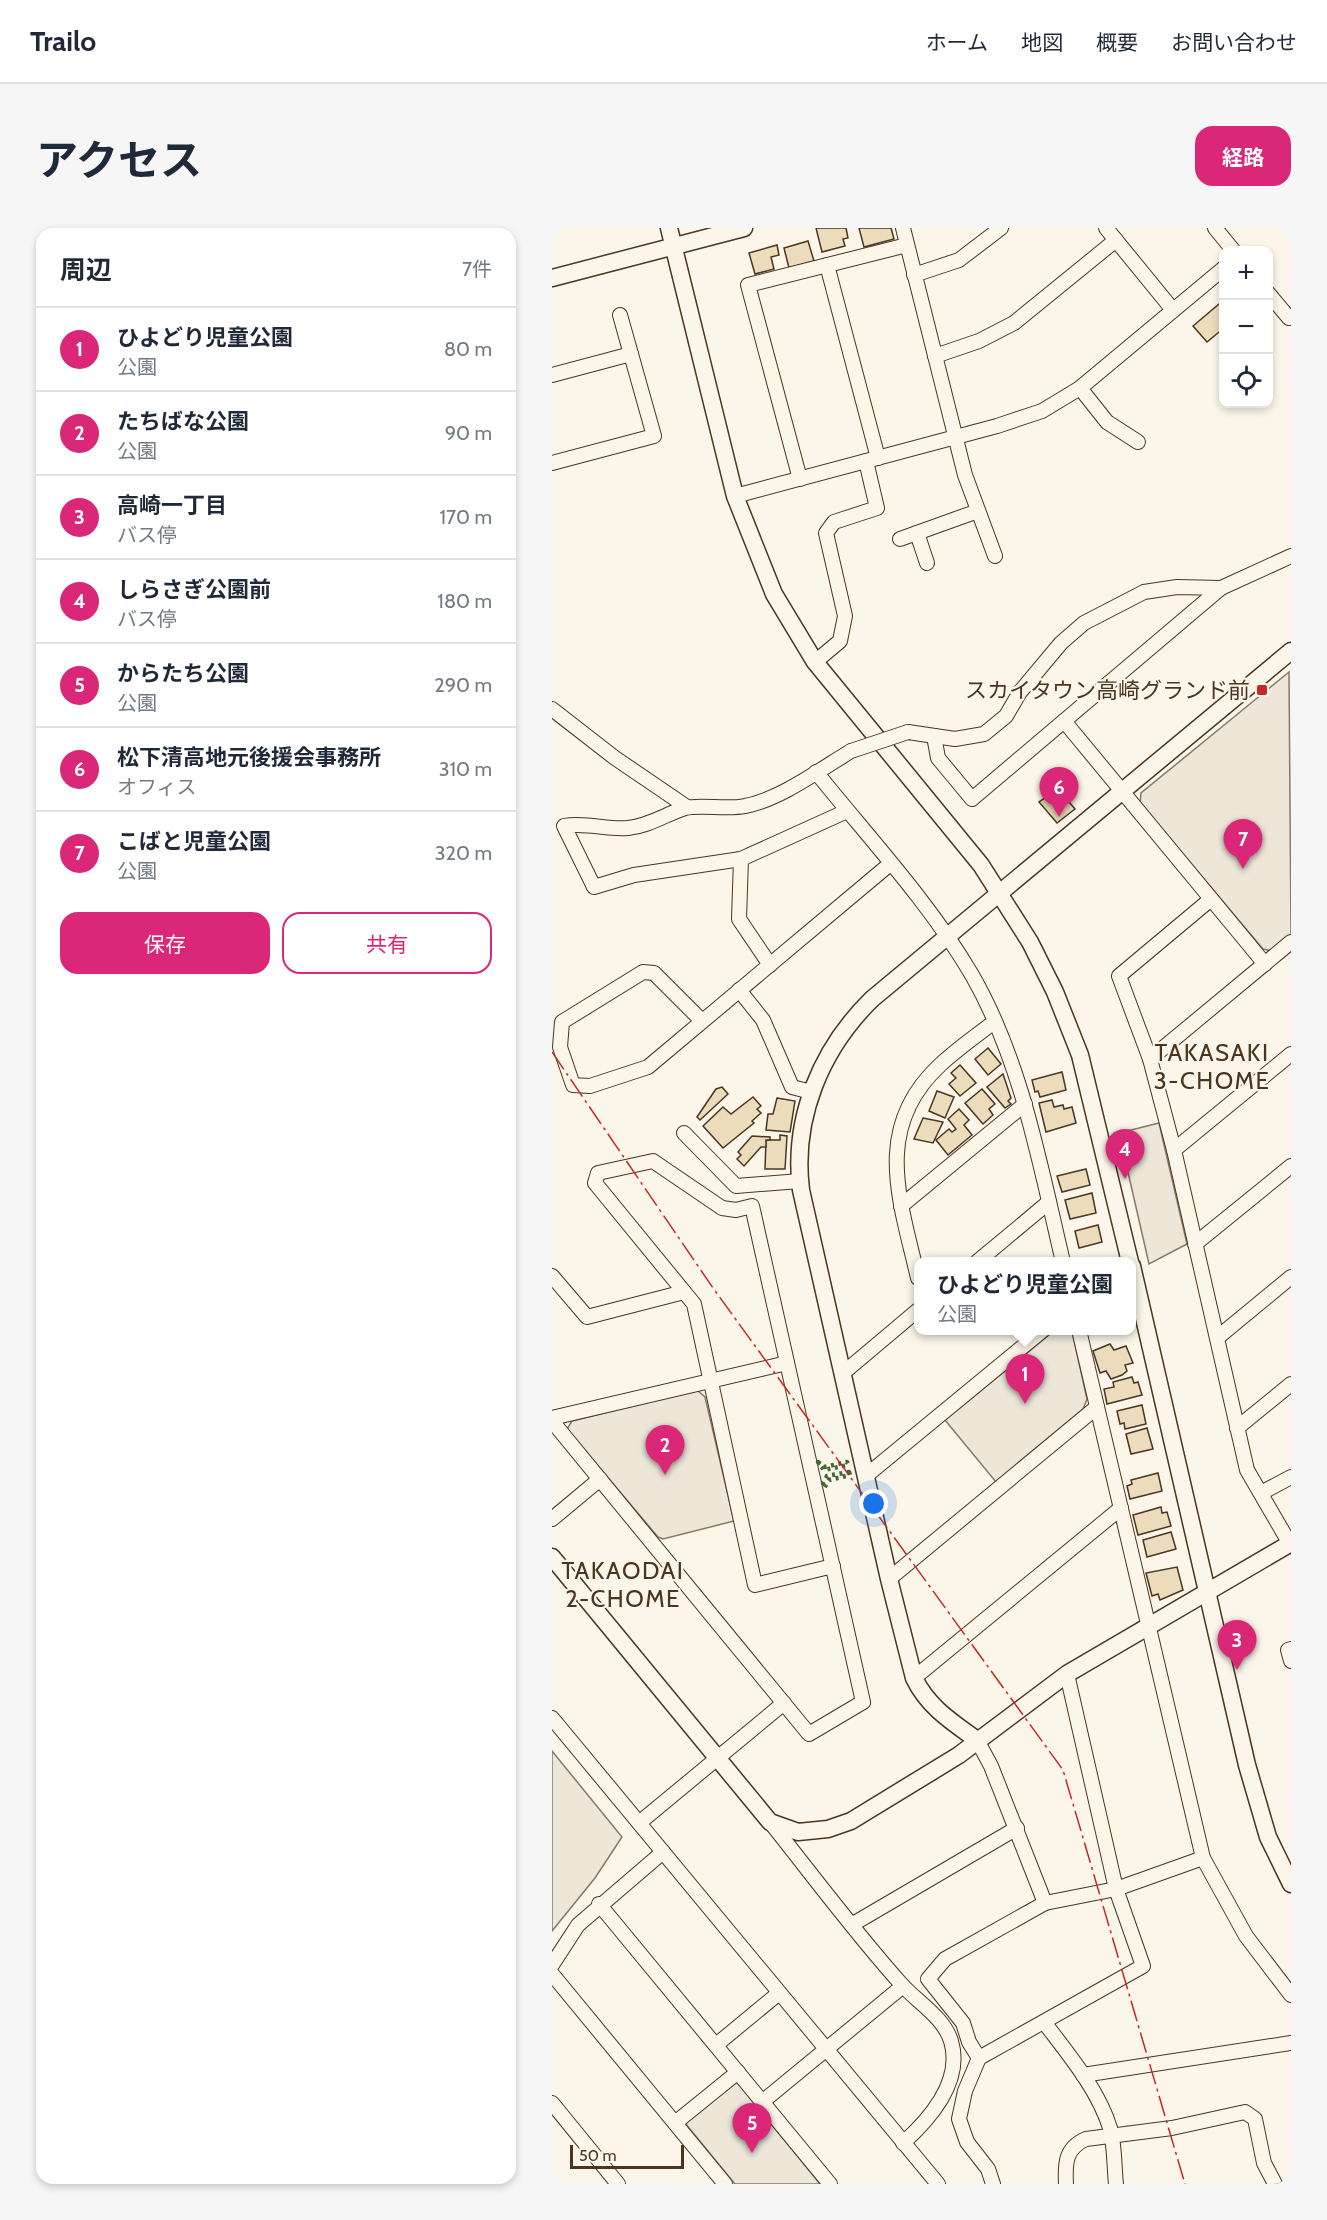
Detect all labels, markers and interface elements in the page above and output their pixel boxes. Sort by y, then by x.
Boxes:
text: Trailo [30,24,96,58]
text: ホーム [926,30,988,55]
text: 地図 [1021,30,1063,55]
text: 概要 [1096,30,1138,55]
text: お問い合わせ [1171,30,1297,55]
button: 経路 [1195,126,1291,186]
text: アクセス [36,134,202,186]
map controls [1219,246,1273,408]
button: + [1219,246,1273,300]
text: 周辺 [60,254,112,286]
text: 7件 [462,257,492,281]
button: − [1219,300,1273,354]
text: ひよどり児童公園 [117,324,293,351]
text: 1 [76,337,83,361]
text: 80 m [444,337,492,361]
button: locate [1219,354,1273,408]
text: 公園 [117,355,157,379]
text: たちばな公園 [117,408,249,435]
text: 2 [74,421,85,445]
text: 90 m [445,421,492,445]
text: 公園 [117,439,157,463]
text: 高崎一丁目 [117,492,227,519]
text: 3 [74,505,85,529]
text: 170 m [440,505,492,529]
text: バス停 [117,523,177,547]
text: しらさぎ公園前 [117,576,271,603]
text: 4 [73,589,86,613]
text: 180 m [437,589,492,613]
text: バス停 [117,607,177,631]
text: からたち公園 [117,660,249,687]
text: 5 [74,673,85,697]
text: 290 m [434,673,492,697]
place label: スカイタウン高崎グランド前 [965,677,1250,704]
marker: スカイタウン高崎グランド前 [1255,683,1269,697]
text: 公園 [117,691,157,715]
text: 松下清高地元後援会事務所 [117,744,381,771]
text: 6 [74,757,85,781]
text: 310 m [439,757,492,781]
pin: 6 [1040,768,1078,817]
text: オフィス [117,775,197,799]
pin: 7 [1224,820,1262,869]
text: こばと児童公園 [117,828,271,855]
text: 7 [74,841,85,865]
text: 320 m [435,841,492,865]
text: 公園 [117,859,157,883]
button: 保存 [60,912,270,974]
button: 共有 [282,912,492,974]
district label: TAKASAKI 3-CHOME [1154,1038,1270,1095]
pin: 4 [1106,1130,1144,1179]
popup [914,1257,1136,1335]
text: ひよどり児童公園 [937,1271,1113,1298]
text: 公園 [937,1302,977,1326]
pin: 1 [1006,1354,1044,1404]
pin: 2 [646,1426,684,1475]
your location [859,1489,888,1518]
district label: TAKAODAI 2-CHOME [562,1556,684,1613]
pin: 3 [1218,1620,1256,1670]
pin: 5 [732,2104,772,2153]
scale bar [570,2142,684,2170]
text: 50 m [579,2146,616,2165]

